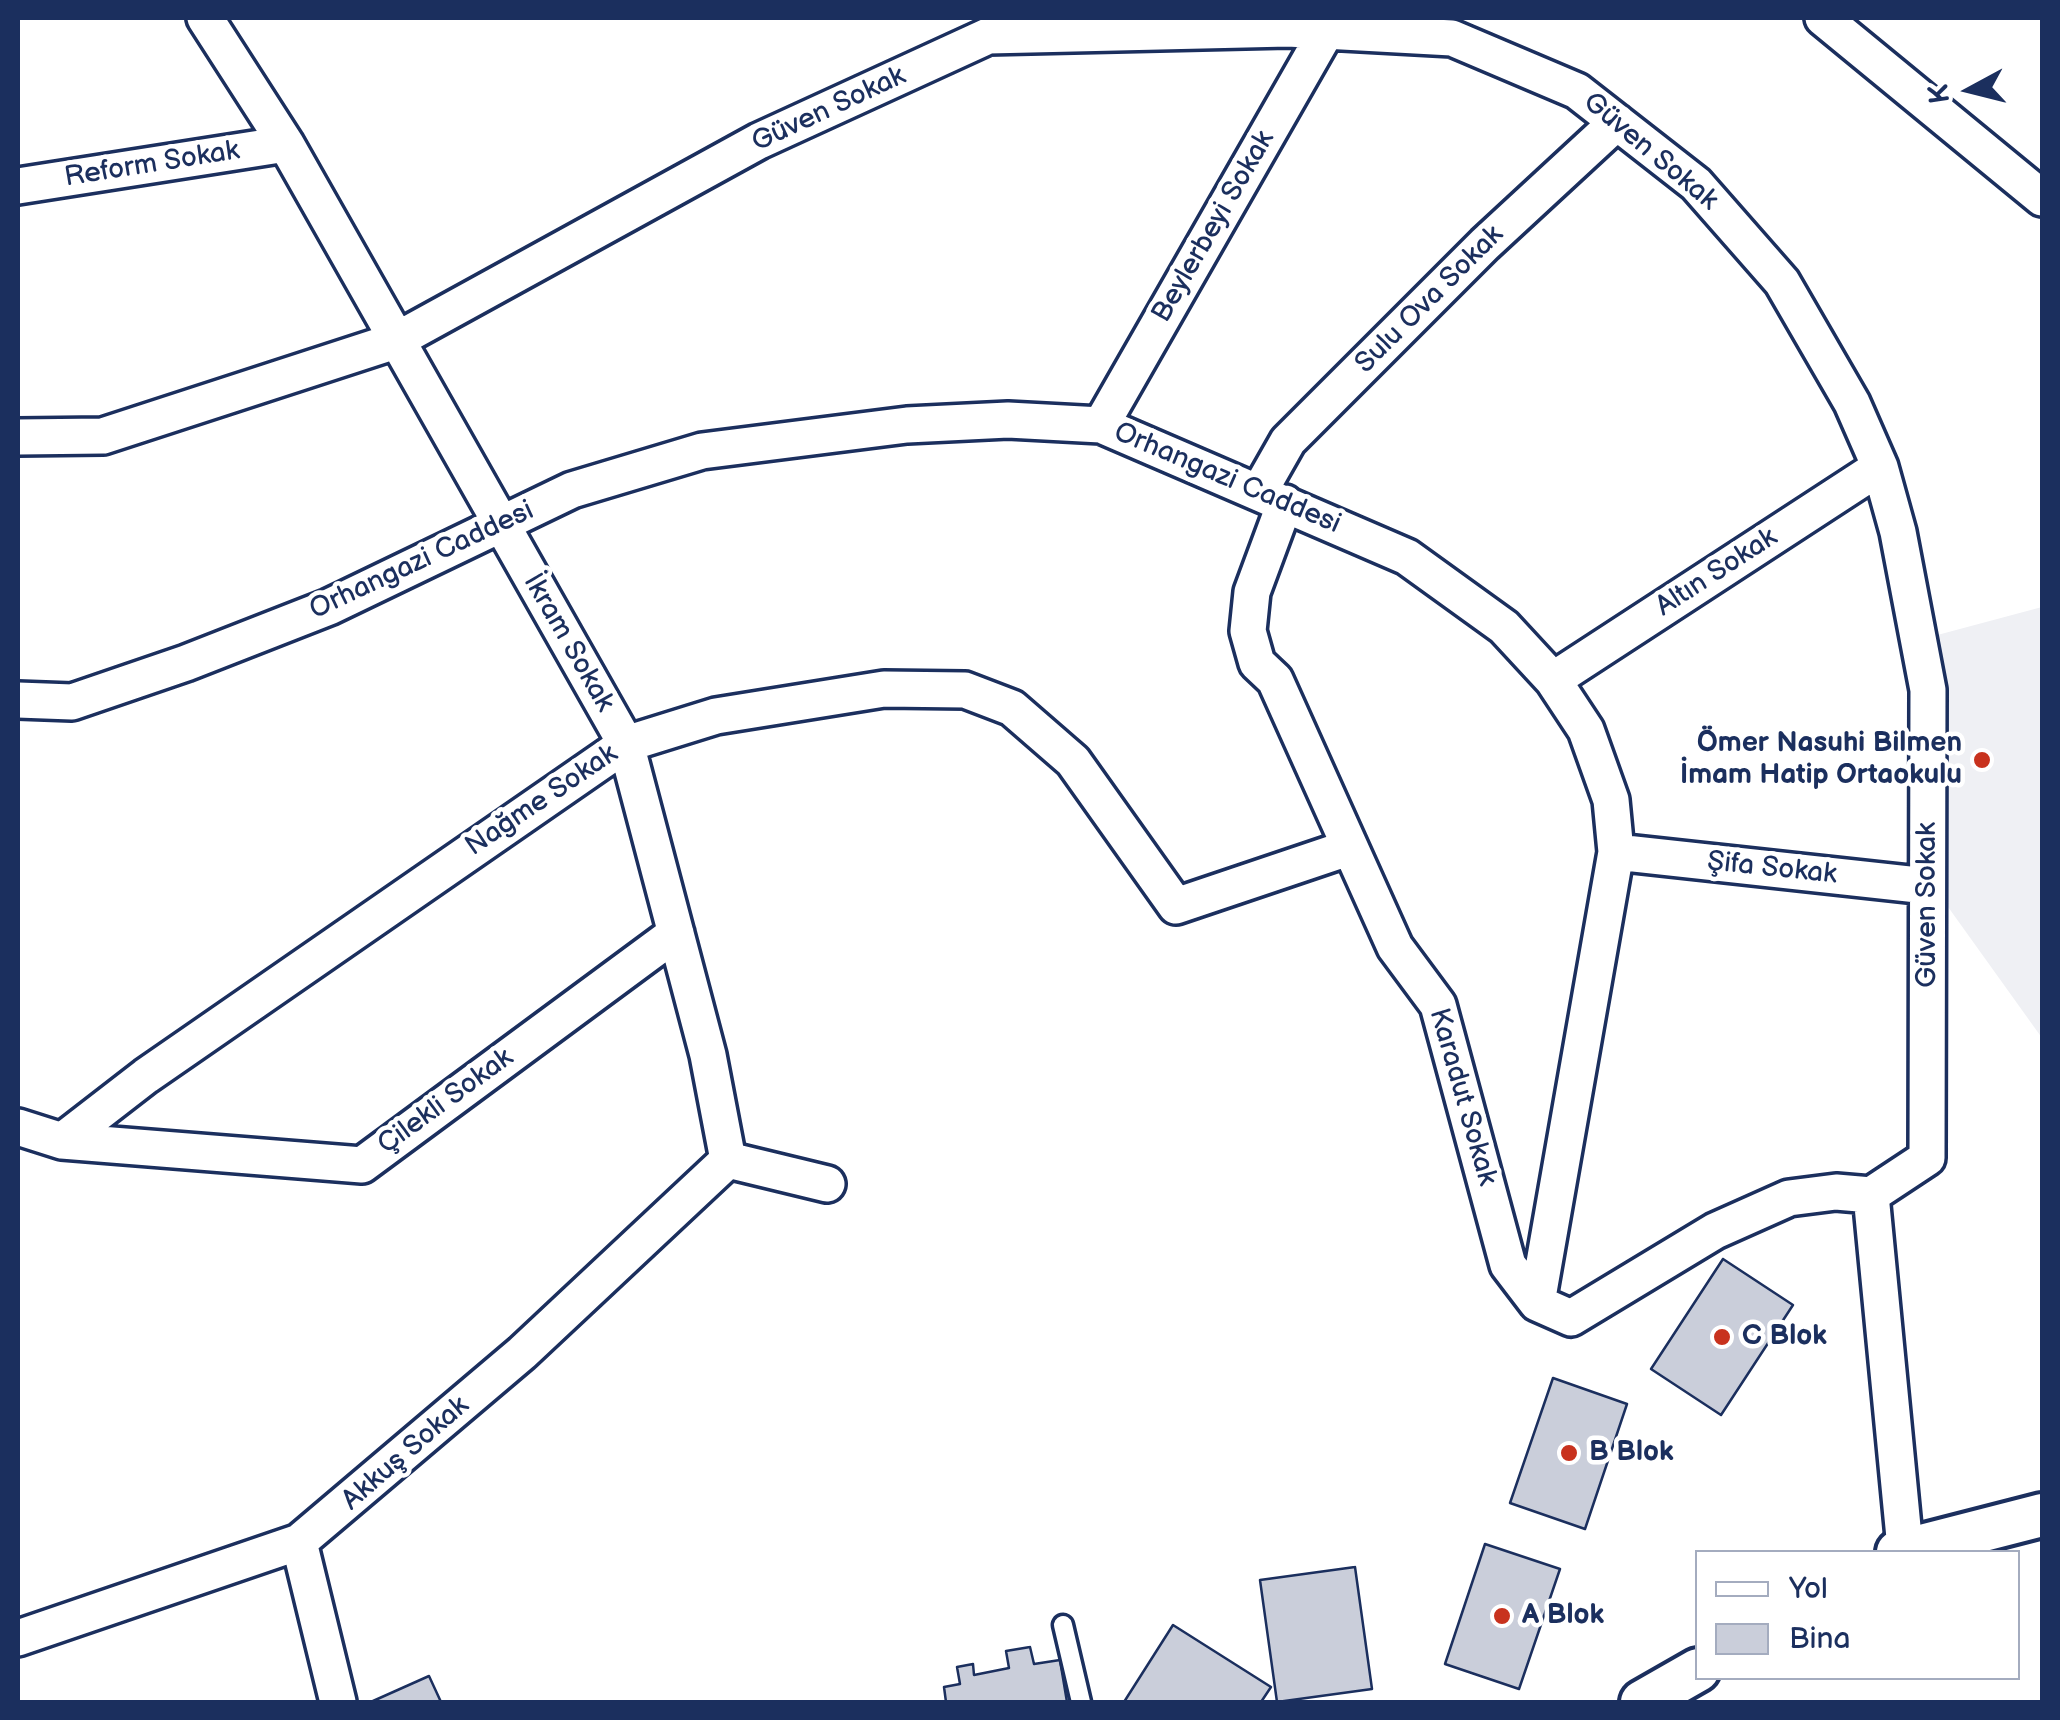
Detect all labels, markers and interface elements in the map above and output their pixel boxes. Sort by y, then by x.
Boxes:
north arrow [1920,40,2020,140]
street label: Güven Sokak [747,60,911,160]
text: K [1922,82,1957,105]
street label: Güven Sokak [1576,86,1724,218]
street label: Beylerbeyi Sokak [1146,125,1282,329]
street label: Reform Sokak [62,135,242,195]
street label: Sulu Ova Sokak [1349,219,1511,381]
street label: Orhangazi Caddesi [1109,416,1345,542]
street label: Orhangazi Caddesi [305,494,539,628]
street label: Altın Sokak [1650,521,1784,625]
street label: İkram Sokak [515,568,621,718]
place label: Ömer Nasuhi Bilmen İmam Hatip Ortaokulu [1680,727,1962,793]
street label: Nağme Sokak [460,738,624,864]
marker: Ömer Nasuhi Bilmen İmam Hatip Ortaokulu [1971,749,1993,771]
street label: Güven Sokak [1911,822,1945,988]
street label: Şifa Sokak [1706,845,1838,893]
street label: Karadut Sokak [1421,1005,1503,1189]
street label: Çilekli Sokak [372,1042,520,1162]
place label: C Blok [1742,1320,1827,1354]
marker: C Blok [1711,1326,1733,1348]
street label: Akkuş Sokak [336,1390,476,1518]
place label: B Blok [1589,1436,1674,1470]
marker: B Blok [1558,1442,1580,1464]
legend [1695,1550,2020,1680]
text: Yol [1789,1571,1828,1607]
place label: A Blok [1522,1599,1604,1633]
marker: A Blok [1491,1605,1513,1627]
text: Bina [1789,1621,1850,1657]

